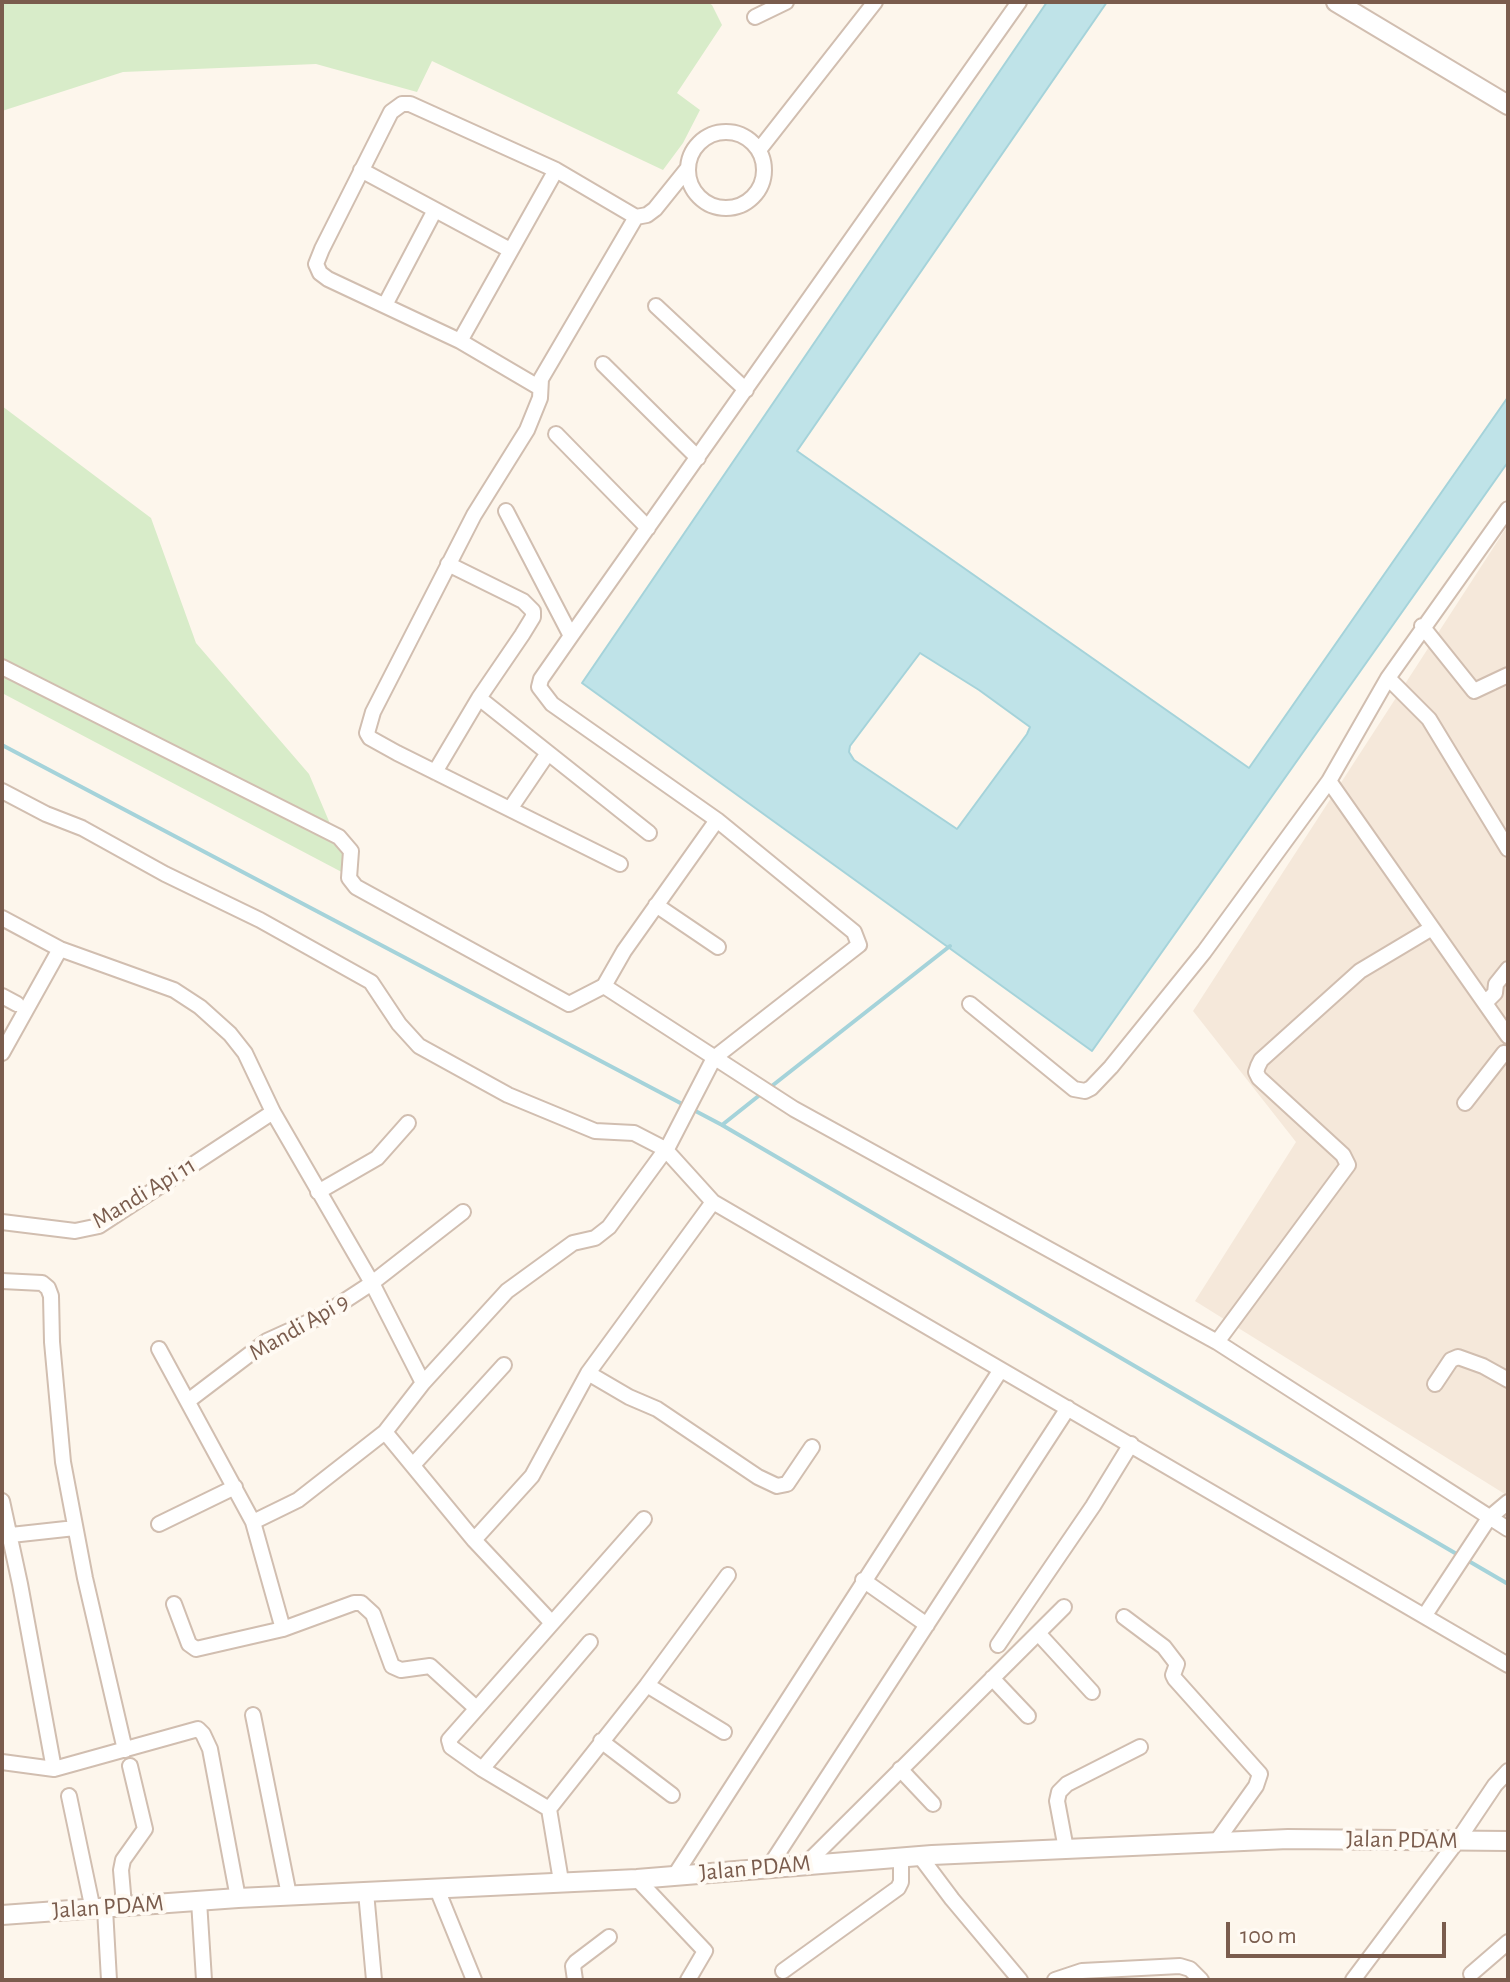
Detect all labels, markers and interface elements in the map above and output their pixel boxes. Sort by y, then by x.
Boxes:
street label: Mandi Api 11 [87,1151,201,1235]
street label: Mandi Api 9 [244,1287,354,1367]
street label: Jalan PDAM [1346,1825,1458,1855]
street label: Jalan PDAM [698,1849,812,1887]
street label: Jalan PDAM [51,1889,165,1925]
scale bar [1230,1906,1450,1956]
text: 100 m [1240,1924,1297,1948]

